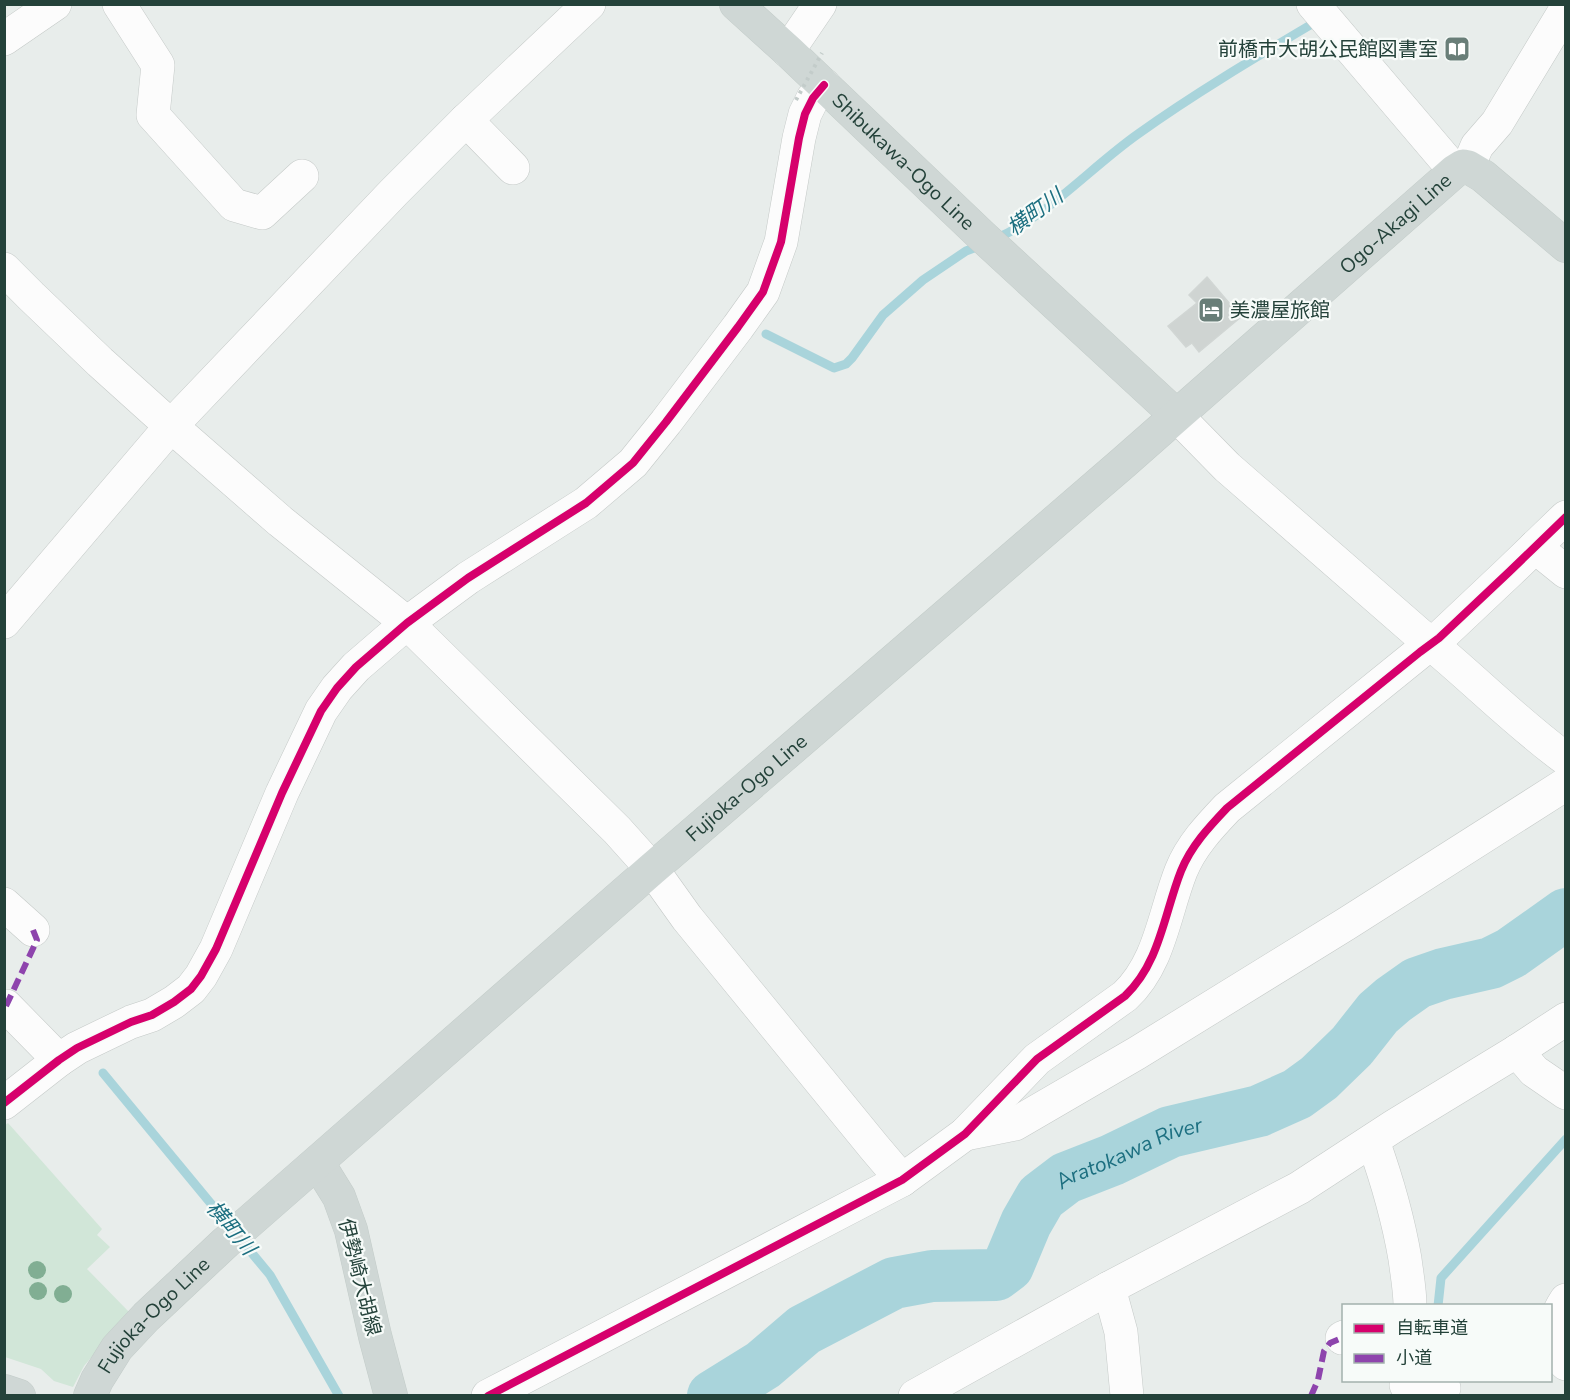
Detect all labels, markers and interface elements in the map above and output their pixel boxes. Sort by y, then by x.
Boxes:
library icon: 前橋市大胡公民館図書室 [1442,34,1472,64]
place label: 前橋市大胡公民館図書室 [1218,36,1438,63]
street label: Shibukawa-Ogo Line [826,87,981,236]
street label: Ogo-Akagi Line [1334,167,1457,281]
water label: 横町川 [1001,181,1070,242]
hotel icon: 美濃屋旅館 [1196,295,1226,325]
place label: 美濃屋旅館 [1230,297,1330,324]
street label: Fujioka-Ogo Line [680,728,813,848]
water label: Aratokawa River [1049,1111,1205,1196]
water label: 横町川 [200,1195,263,1263]
street label: 伊勢崎大胡線 [332,1216,387,1339]
street label: Fujioka-Ogo Line [91,1251,216,1379]
legend [1342,1304,1552,1382]
text: 自転車道 [1396,1316,1468,1340]
text: 小道 [1396,1346,1432,1370]

